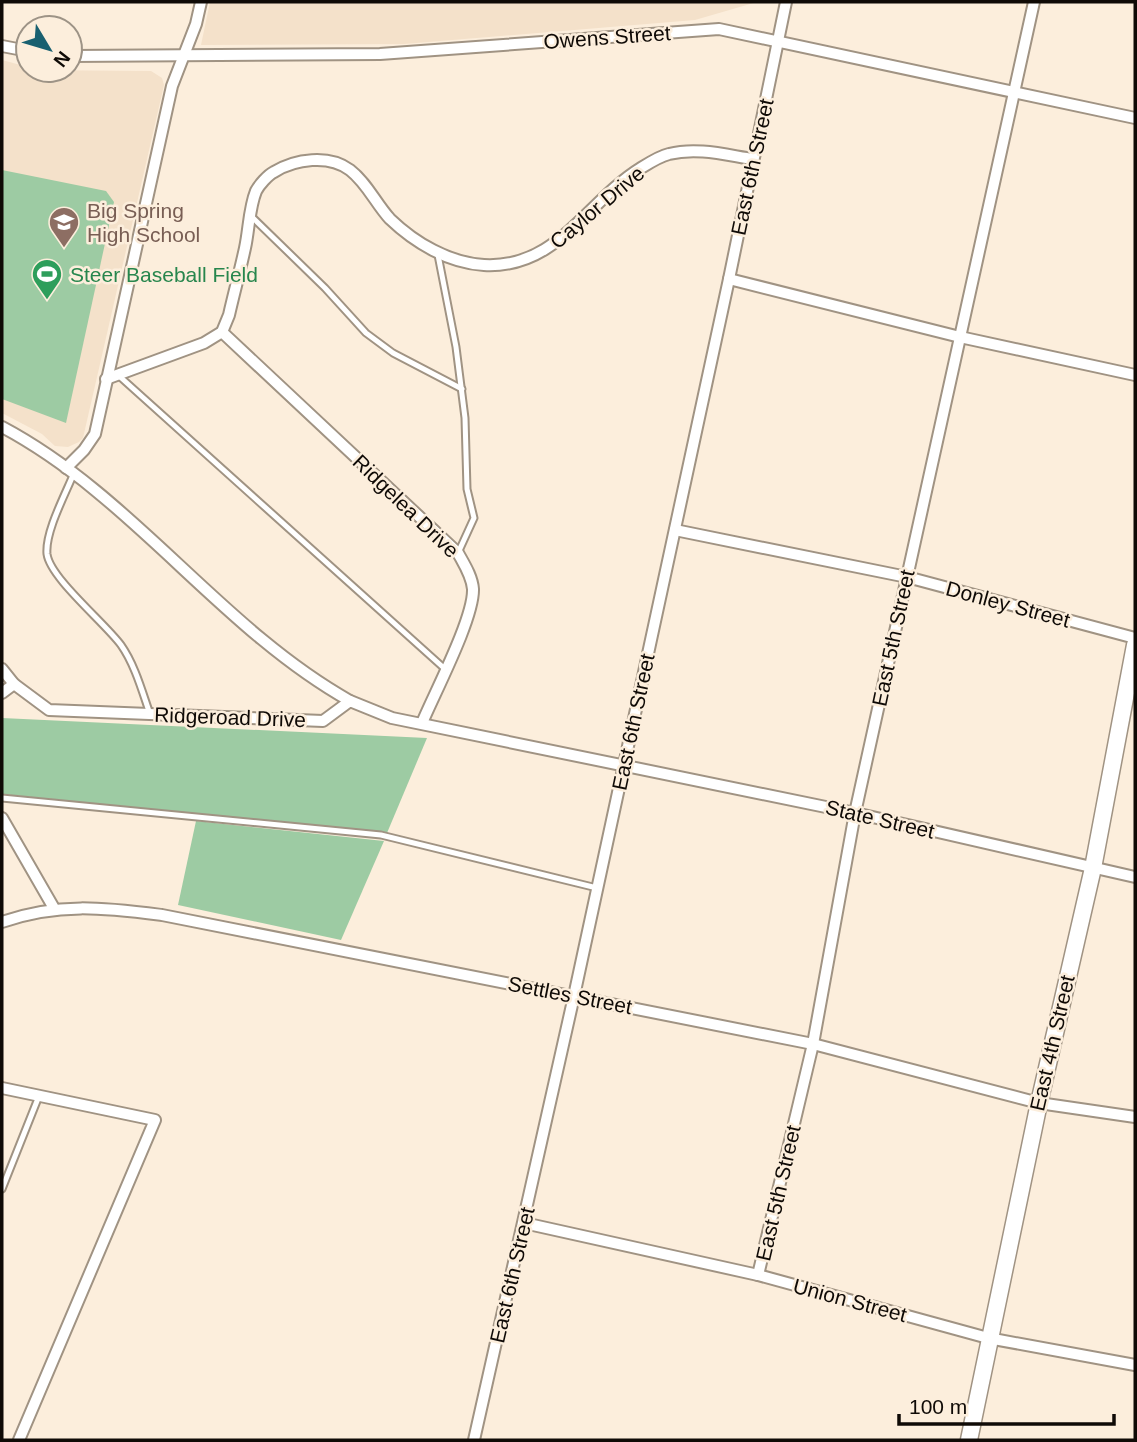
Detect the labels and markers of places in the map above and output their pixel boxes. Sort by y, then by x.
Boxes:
place label: Big Spring High School [87,199,200,246]
school or university icon: Big Spring High School [47,205,81,249]
sports icon: Steer Baseball Field [30,257,64,301]
place label: Steer Baseball Field [70,263,258,286]

